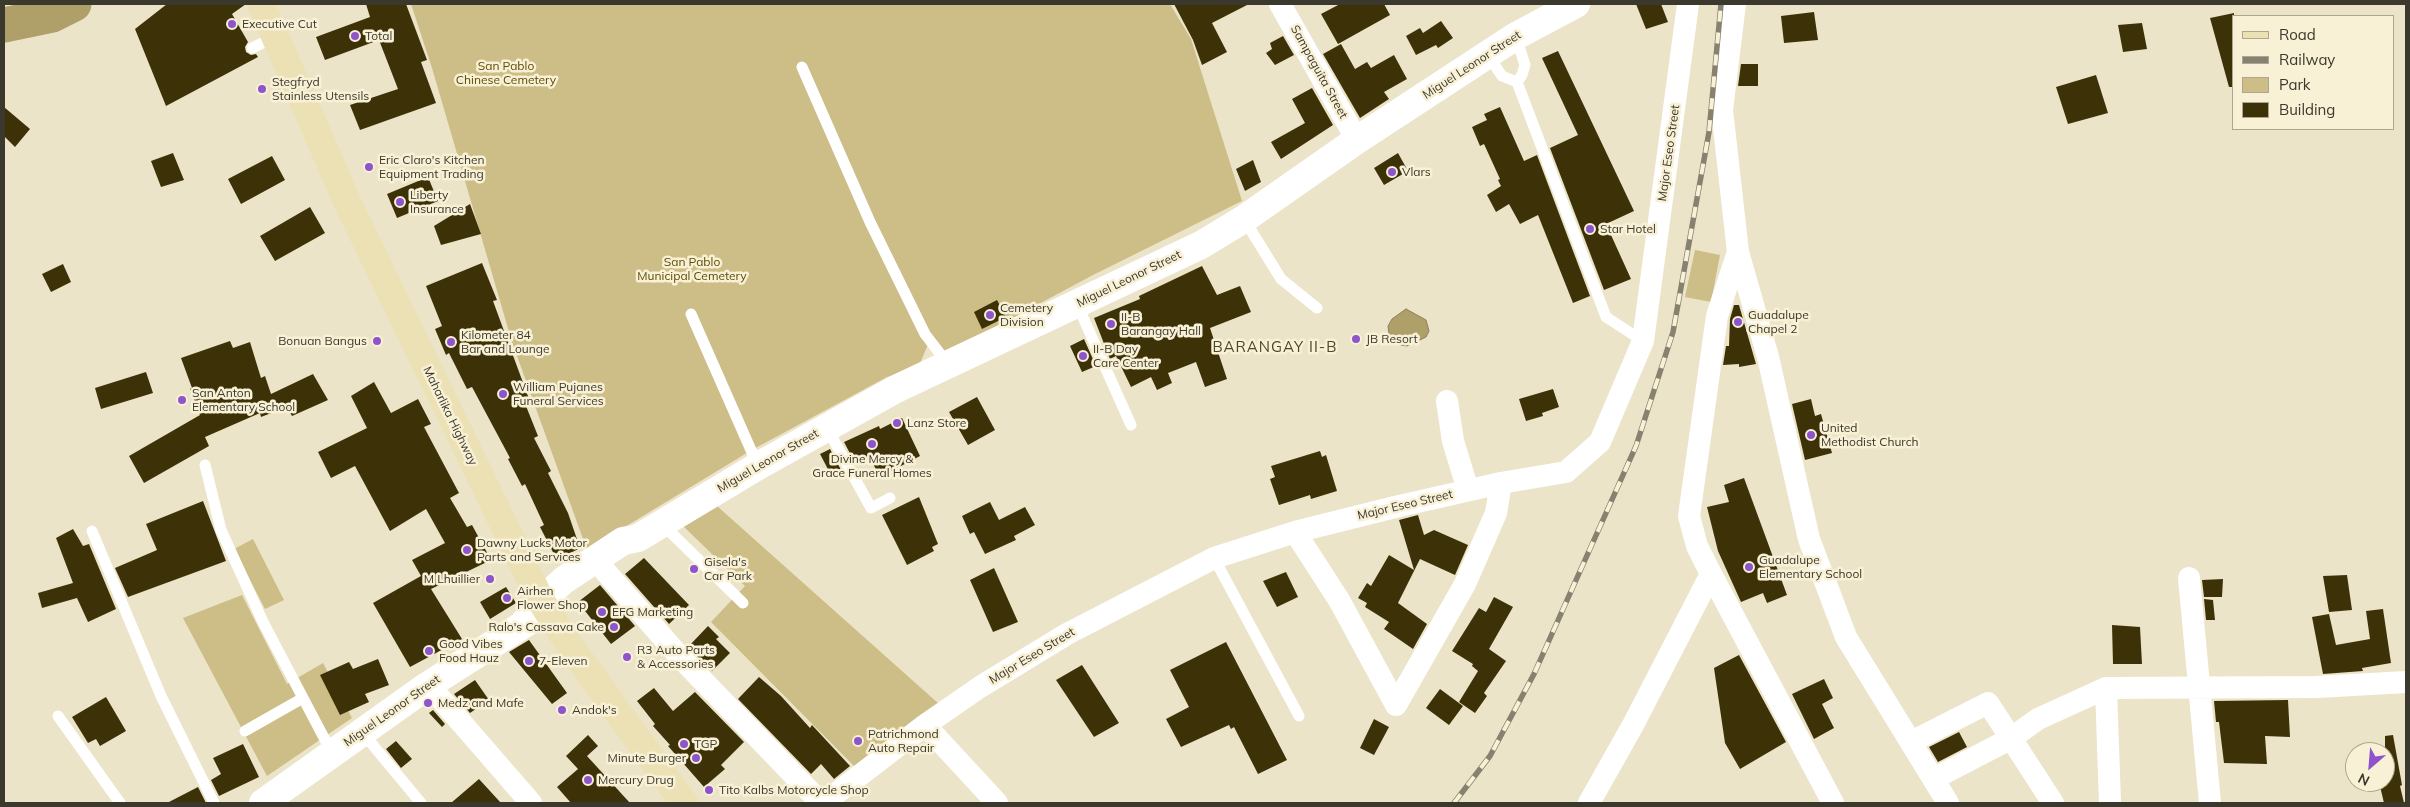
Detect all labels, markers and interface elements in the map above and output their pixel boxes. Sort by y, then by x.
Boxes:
legend [2232,15,2395,130]
place label: Executive Cut [242,17,317,31]
marker: Executive Cut [226,18,238,30]
street label: Sampaguita Street [1287,23,1351,121]
text: Road [2279,25,2316,44]
street label: Miguel Leonor Street [1420,28,1524,102]
place label: Total [365,29,392,43]
marker: Total [349,30,361,42]
text: Railway [2279,50,2335,69]
park label: San Pablo Chinese Cemetery [456,59,556,87]
place label: Stegfryd Stainless Utensils [272,75,369,103]
text: Park [2279,75,2311,94]
marker: Stegfryd Stainless Utensils [256,83,268,95]
text: Building [2279,100,2335,119]
street label: Major Eseo Street [1655,104,1683,202]
place label: Eric Claro's Kitchen Equipment Trading [379,153,485,181]
marker: Eric Claro's Kitchen Equipment Trading [363,161,375,173]
place label: Vlars [1402,165,1431,179]
marker: Vlars [1386,166,1398,178]
place label: Liberty Insurance [410,188,464,216]
marker: Liberty Insurance [394,196,406,208]
place label: Star Hotel [1600,222,1656,236]
marker: Star Hotel [1584,223,1596,235]
street label: Miguel Leonor Street [1075,247,1183,311]
park label: San Pablo Municipal Cemetery [637,255,747,283]
place label: Cemetery Division [1000,301,1053,329]
place label: Guadalupe Chapel 2 [1748,308,1809,336]
marker: Cemetery Division [984,309,996,321]
place label: II-B Barangay Hall [1121,310,1201,338]
marker: Guadalupe Chapel 2 [1732,316,1744,328]
marker: II-B Barangay Hall [1105,318,1117,330]
place label: Kilometer 84 Bar and Lounge [461,328,549,356]
place label: JB Resort [1366,332,1418,346]
marker: JB Resort [1350,333,1362,345]
place label: Bonuan Bangus [278,334,367,348]
marker: Bonuan Bangus [371,335,383,347]
marker: Kilometer 84 Bar and Lounge [445,336,457,348]
district label: BARANGAY II-B [1211,338,1339,356]
place label: II-B Day Care Center [1093,342,1159,370]
marker: II-B Day Care Center [1077,350,1089,362]
street label: Maharlika Highway [420,364,480,468]
place label: William Pujanes Funeral Services [513,380,604,408]
place label: San Anton Elementary School [192,386,295,414]
marker: William Pujanes Funeral Services [497,388,509,400]
marker: San Anton Elementary School [176,394,188,406]
place label: Lanz Store [907,416,966,430]
marker: Lanz Store [891,417,903,429]
place label: United Methodist Church [1821,421,1919,449]
street label: Miguel Leonor Street [715,426,821,496]
marker: United Methodist Church [1805,429,1817,441]
marker: Divine Mercy & Grace Funeral Homes [866,438,878,450]
place label: Divine Mercy & Grace Funeral Homes [812,452,932,480]
street label: Major Eseo Street [1356,487,1454,523]
place label: Dawny Lucks Motor Parts and Services [477,536,587,564]
marker: Dawny Lucks Motor Parts and Services [461,544,473,556]
place label: Guadalupe Elementary School [1759,553,1862,581]
place label: Gisela's Car Park [704,555,752,583]
marker: Guadalupe Elementary School [1743,561,1755,573]
marker: Gisela's Car Park [688,563,700,575]
place label: M Lhuillier [424,572,480,586]
marker: M Lhuillier [484,573,496,585]
place label: Airhen Flower Shop [517,584,586,612]
marker: Airhen Flower Shop [501,592,513,604]
place label: EFG Marketing [612,605,693,619]
marker: EFG Marketing [596,606,608,618]
place label: Ralo's Cassava Cake [488,620,604,634]
marker: Ralo's Cassava Cake [608,621,620,633]
street label: Major Eseo Street [987,625,1077,687]
place label: Good Vibes Food Hauz [439,637,503,665]
place label: R3 Auto Parts & Accessories [637,643,715,671]
marker: Good Vibes Food Hauz [423,645,435,657]
marker: R3 Auto Parts & Accessories [621,651,633,663]
place label: 7-Eleven [539,654,588,668]
marker: 7-Eleven [523,655,535,667]
street label: Miguel Leonor Street [341,672,443,750]
place label: Medz and Mafe [438,696,524,710]
marker: Medz and Mafe [422,697,434,709]
place label: Andok's [572,703,617,717]
marker: Andok's [556,704,568,716]
place label: Patrichmond Auto Repair [868,727,939,755]
marker: Patrichmond Auto Repair [852,735,864,747]
place label: TGP [694,737,717,751]
marker: TGP [678,738,690,750]
north arrow [2345,742,2395,792]
place label: Minute Burger [608,751,686,765]
marker: Minute Burger [690,752,702,764]
text: N [2355,769,2372,790]
place label: Mercury Drug [598,773,674,787]
marker: Mercury Drug [582,774,594,786]
place label: Tito Kalbs Motorcycle Shop [719,783,869,797]
marker: Tito Kalbs Motorcycle Shop [703,784,715,796]

